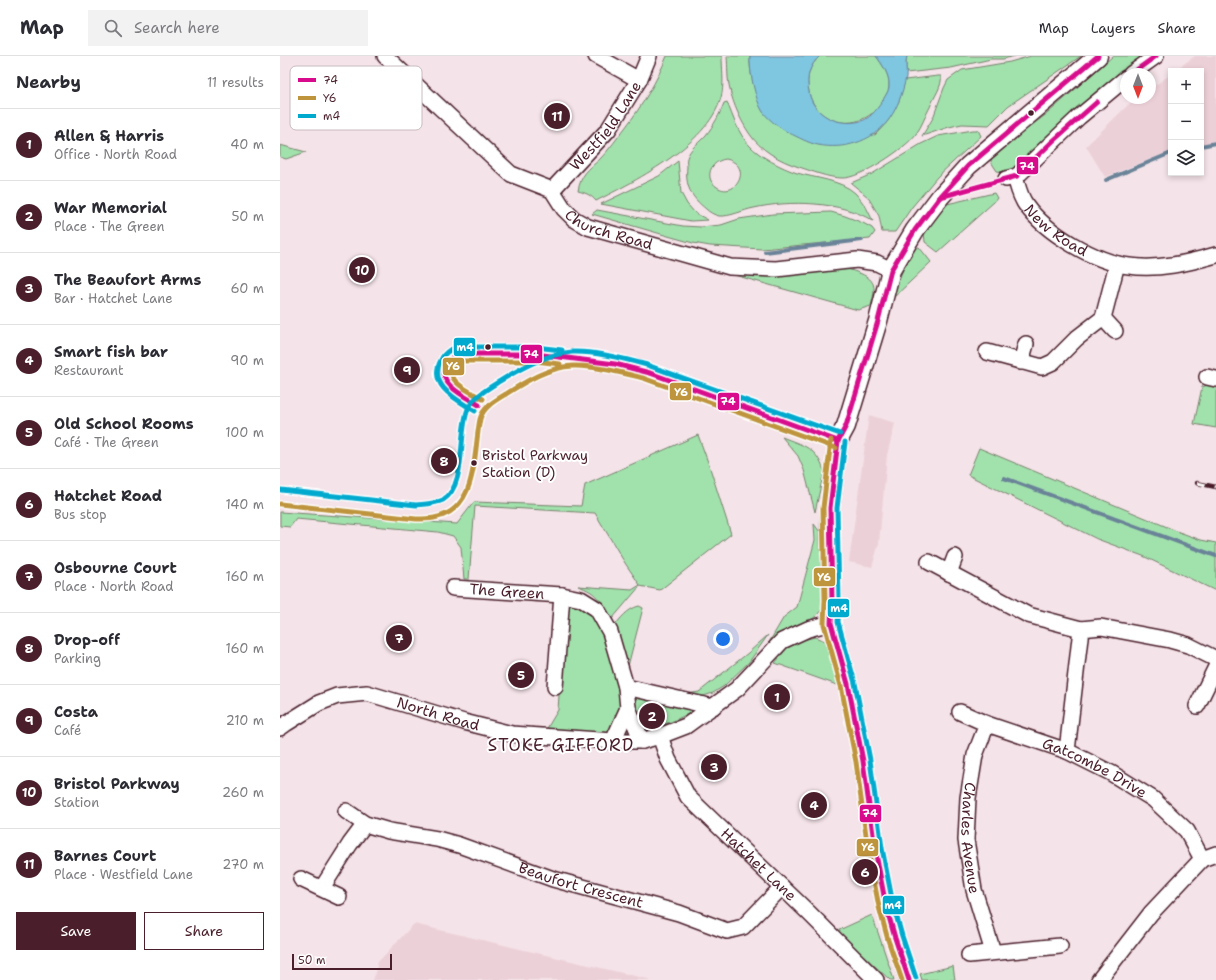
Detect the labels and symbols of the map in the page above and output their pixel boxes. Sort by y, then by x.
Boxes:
legend [290,66,422,130]
north arrow [1120,68,1156,104]
text: 74 [323,73,338,88]
street label: Westfield Lane [565,77,646,175]
text: Y6 [323,91,336,106]
pin: 11 [544,101,570,131]
unlabelled marker [1026,108,1036,118]
text: m4 [323,109,340,124]
line badge: 74 [1016,156,1039,175]
text: 74 [1019,159,1035,174]
street label: New Road [1019,200,1092,261]
street label: Church Road [560,205,656,255]
pin: 10 [349,255,375,285]
line badge: m4 [453,337,476,357]
text: m4 [456,340,474,355]
unlabelled marker [483,342,493,352]
line badge: 74 [520,344,543,364]
text: 74 [523,347,539,362]
pin: 9 [394,355,420,385]
line badge: Y6 [442,357,465,376]
text: Y6 [446,359,460,374]
line badge: Y6 [669,382,692,401]
text: Y6 [674,385,688,400]
line badge: 74 [717,392,740,411]
text: 74 [720,394,736,409]
pin: 8 [431,446,457,476]
place label: Bristol Parkway Station (D) [482,446,588,481]
marker: Bristol Parkway Station (D) [469,458,479,468]
line badge: Y6 [813,567,836,587]
text: Y6 [817,570,831,585]
street label: The Green [469,579,545,604]
line badge: m4 [827,598,850,618]
text: m4 [830,601,848,616]
pin: 7 [386,623,412,653]
your location [713,629,733,649]
pin: 5 [508,660,534,690]
pin: 1 [764,682,790,712]
street label: North Road [394,692,482,736]
pin: 2 [639,701,665,731]
street label: Gatcombe Drive [1040,733,1151,803]
district label: STOKE GIFFORD [488,734,634,756]
pin: 3 [701,752,727,782]
street label: Charles Avenue [956,781,984,895]
pin: 4 [801,790,827,820]
line badge: 74 [859,804,882,823]
text: 74 [862,806,878,821]
street label: Hatchet Lane [716,824,801,906]
line badge: Y6 [856,838,879,857]
text: Y6 [861,840,875,855]
street label: Beaufort Crescent [516,857,645,913]
pin: 6 [852,857,878,887]
line badge: m4 [882,895,905,915]
text: m4 [884,898,902,913]
scale bar [292,952,392,971]

